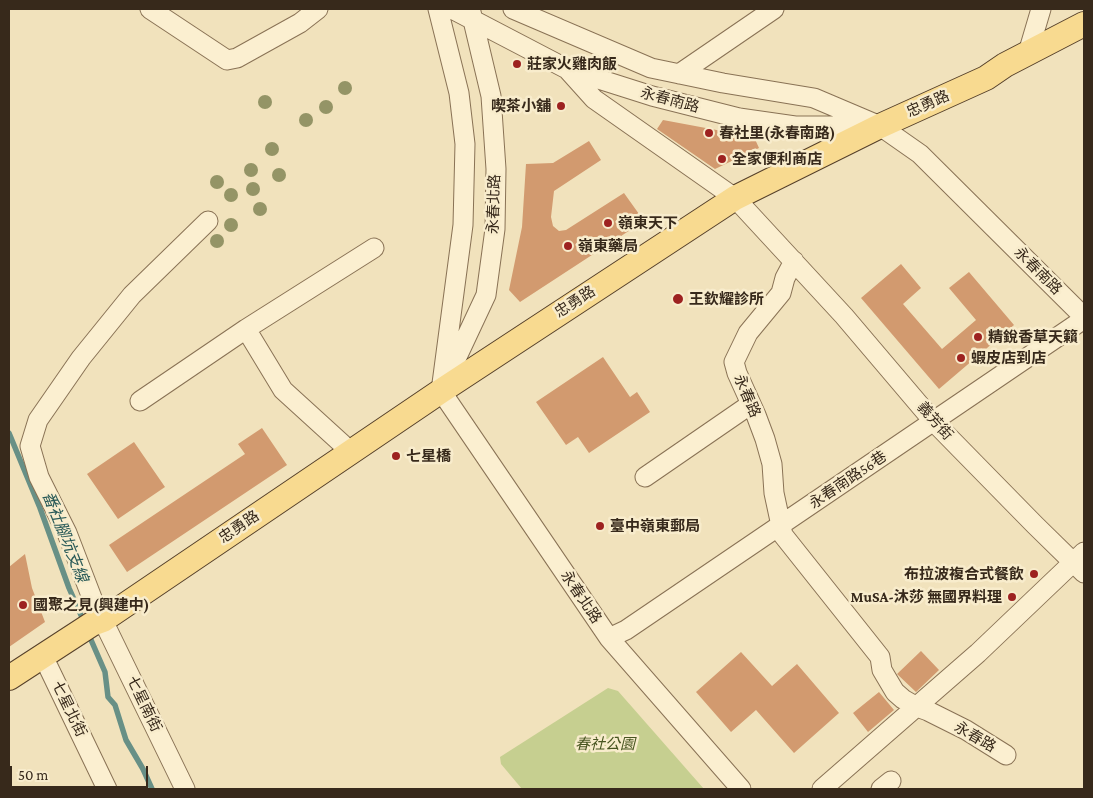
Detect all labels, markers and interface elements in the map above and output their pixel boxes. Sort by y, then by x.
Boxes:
place label: 莊家火雞肉飯 [527,55,617,73]
marker: 莊家火雞肉飯 [511,58,523,70]
street label: 永春南路 [639,84,701,116]
street label: 忠勇路 [904,87,952,121]
place label: 喫茶小舖 [491,97,551,115]
marker: 喫茶小舖 [555,100,567,112]
place label: 春社里(永春南路) [719,124,835,142]
marker: 春社里(永春南路) [703,127,715,139]
place label: 全家便利商店 [732,150,822,168]
marker: 全家便利商店 [716,153,728,165]
street label: 永春北路 [484,174,504,234]
place label: 嶺東天下 [618,214,678,232]
marker: 嶺東天下 [602,217,614,229]
place label: 嶺東藥局 [578,237,638,255]
marker: 嶺東藥局 [562,240,574,252]
street label: 永春南路 [1010,243,1066,299]
street label: 忠勇路 [551,282,599,322]
place label: 王欽耀診所 [689,290,764,308]
marker: 王欽耀診所 [671,292,685,306]
place label: 精銳香草天籟 [988,328,1078,346]
marker: 精銳香草天籟 [972,331,984,343]
place label: 蝦皮店到店 [971,349,1046,367]
marker: 蝦皮店到店 [955,352,967,364]
street label: 永春路 [730,372,764,420]
street label: 義芳街 [913,398,957,444]
place label: 七星橋 [406,447,451,465]
street label: 永春南路56巷 [806,447,890,513]
marker: 七星橋 [390,450,402,462]
water label: 番社腳坑支線 [38,489,92,585]
street label: 忠勇路 [215,507,263,547]
place label: 臺中嶺東郵局 [610,517,700,535]
marker: 臺中嶺東郵局 [594,520,606,532]
place label: 布拉波複合式餐飲 [904,565,1024,583]
street label: 永春北路 [557,567,605,627]
marker: 布拉波複合式餐飲 [1028,568,1040,580]
place label: MuSA-沐莎 無國界料理 [850,588,1002,606]
marker: MuSA-沐莎 無國界料理 [1006,591,1018,603]
place label: 國聚之見(興建中) [33,596,149,614]
marker: 國聚之見(興建中) [17,599,29,611]
street label: 七星南街 [123,673,165,735]
street label: 七星北街 [48,678,90,740]
street label: 永春路 [951,718,999,756]
park label: 春社公園 [575,735,635,753]
scale bar [12,756,150,788]
text: 50 m [18,767,48,783]

